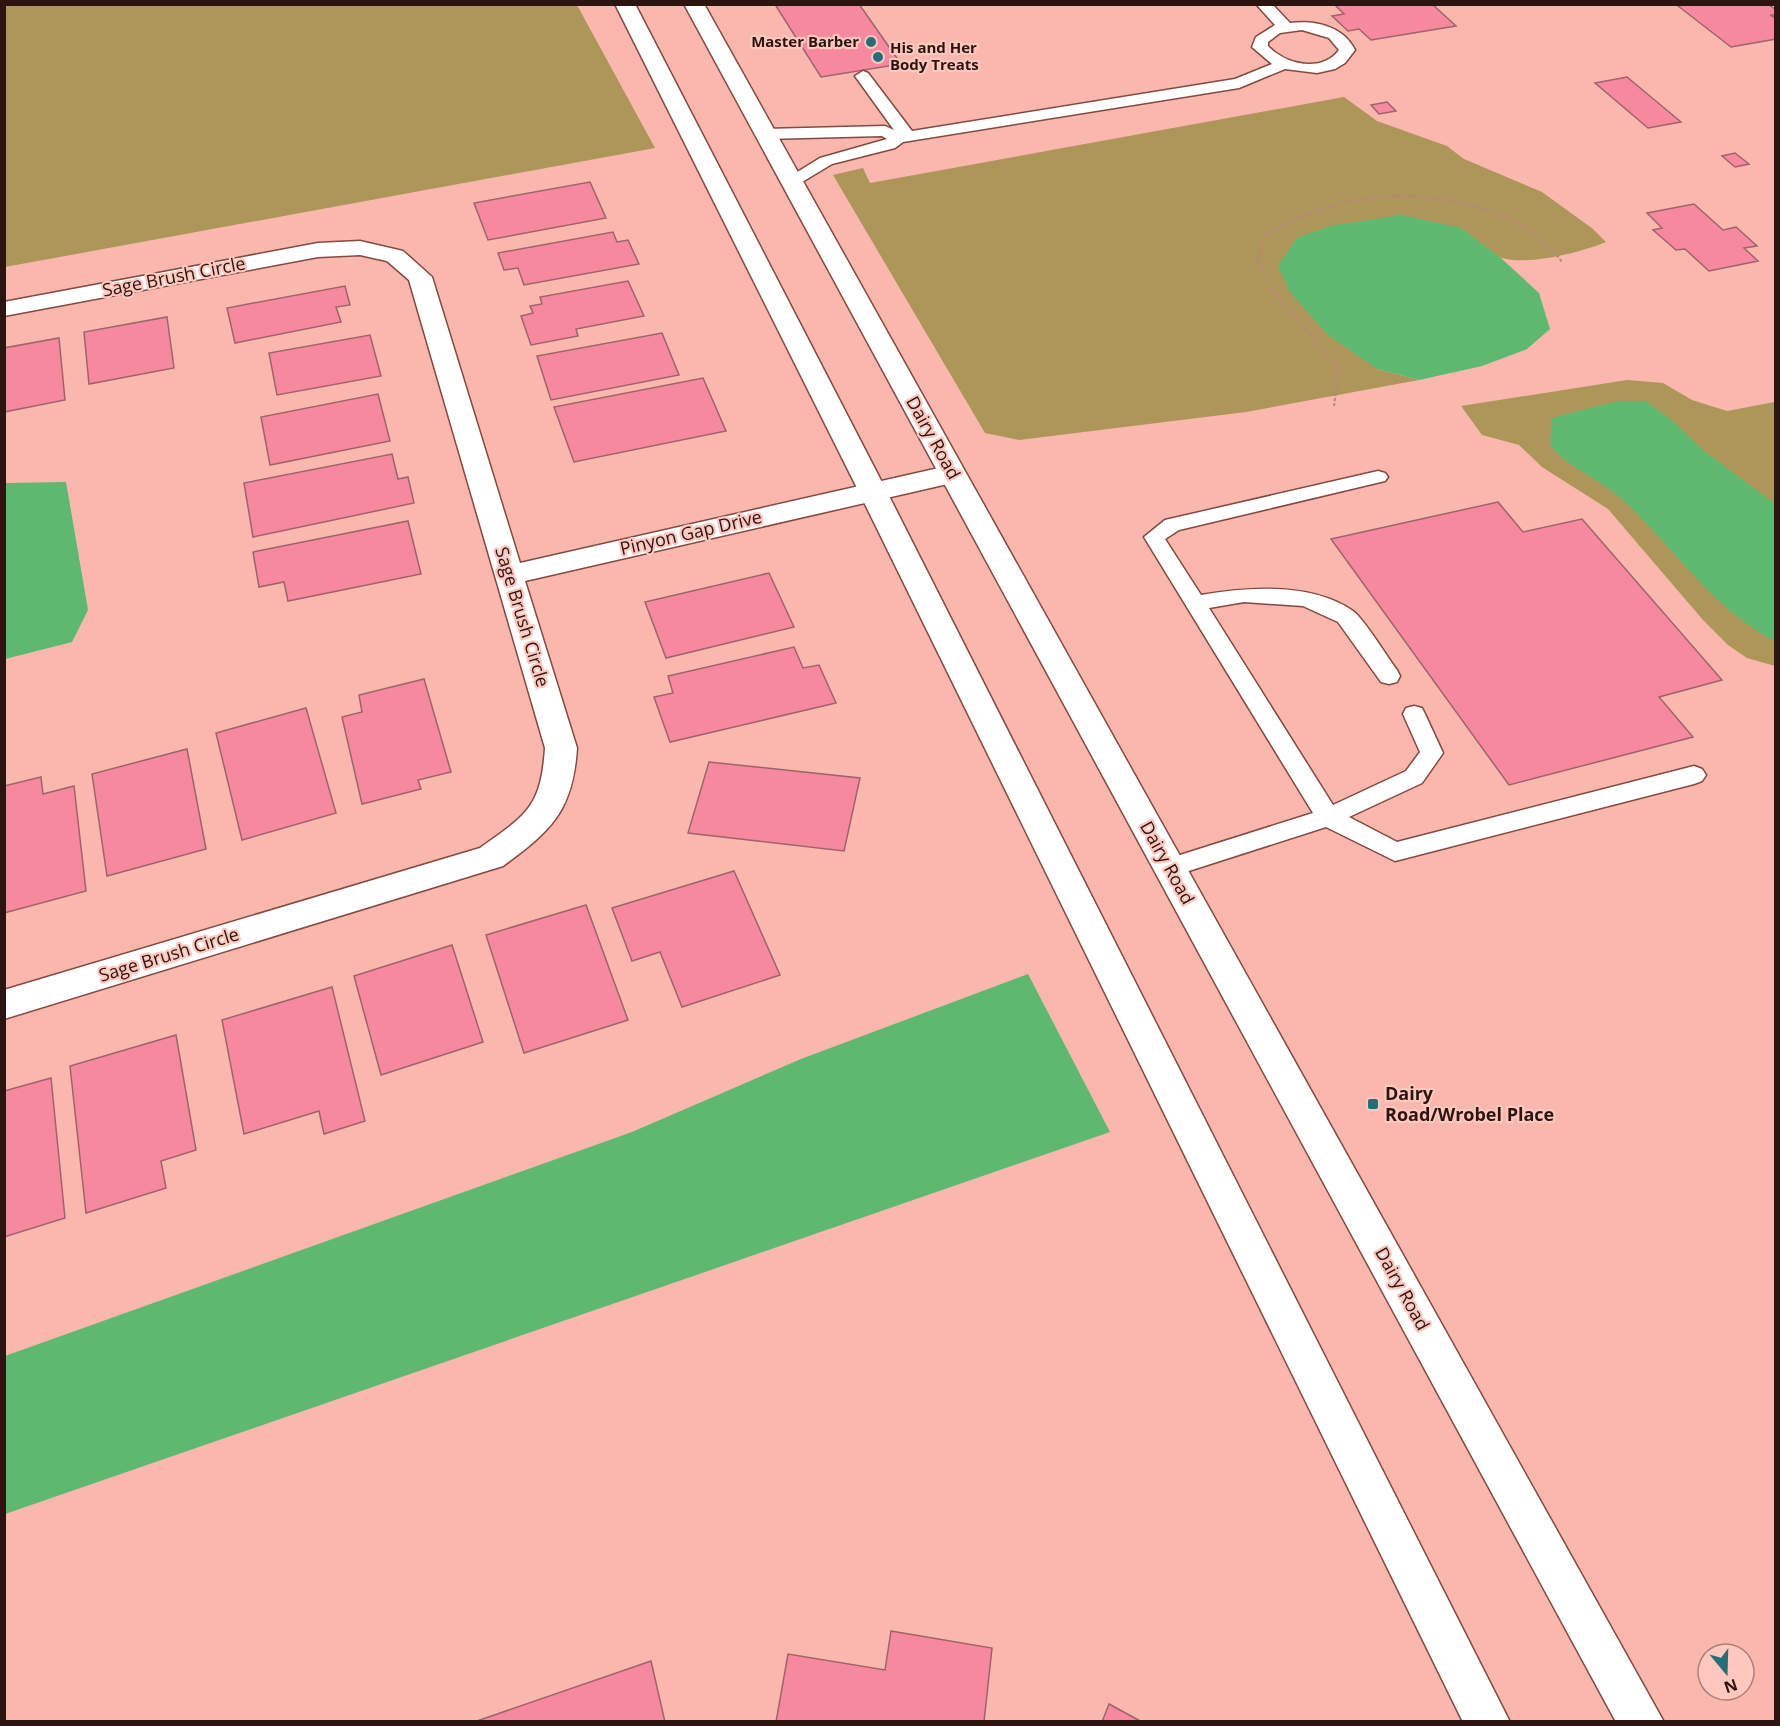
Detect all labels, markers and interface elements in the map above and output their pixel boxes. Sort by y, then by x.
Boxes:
place label: Master Barber [751,31,859,51]
marker: Master Barber [864,35,878,49]
place label: His and Her Body Treats [890,37,979,74]
marker: His and Her Body Treats [871,50,885,64]
street label: Sage Brush Circle [100,250,247,302]
street label: Dairy Road [901,392,967,483]
street label: Pinyon Gap Drive [618,504,764,560]
street label: Sage Brush Circle [490,544,556,690]
street label: Dairy Road [1135,817,1201,908]
street label: Sage Brush Circle [96,921,242,987]
place label: Dairy Road/Wrobel Place [1385,1081,1554,1126]
marker: Dairy Road/Wrobel Place [1366,1097,1380,1111]
street label: Dairy Road [1370,1243,1436,1334]
north arrow [1696,1642,1756,1702]
text: N [1721,1674,1741,1699]

